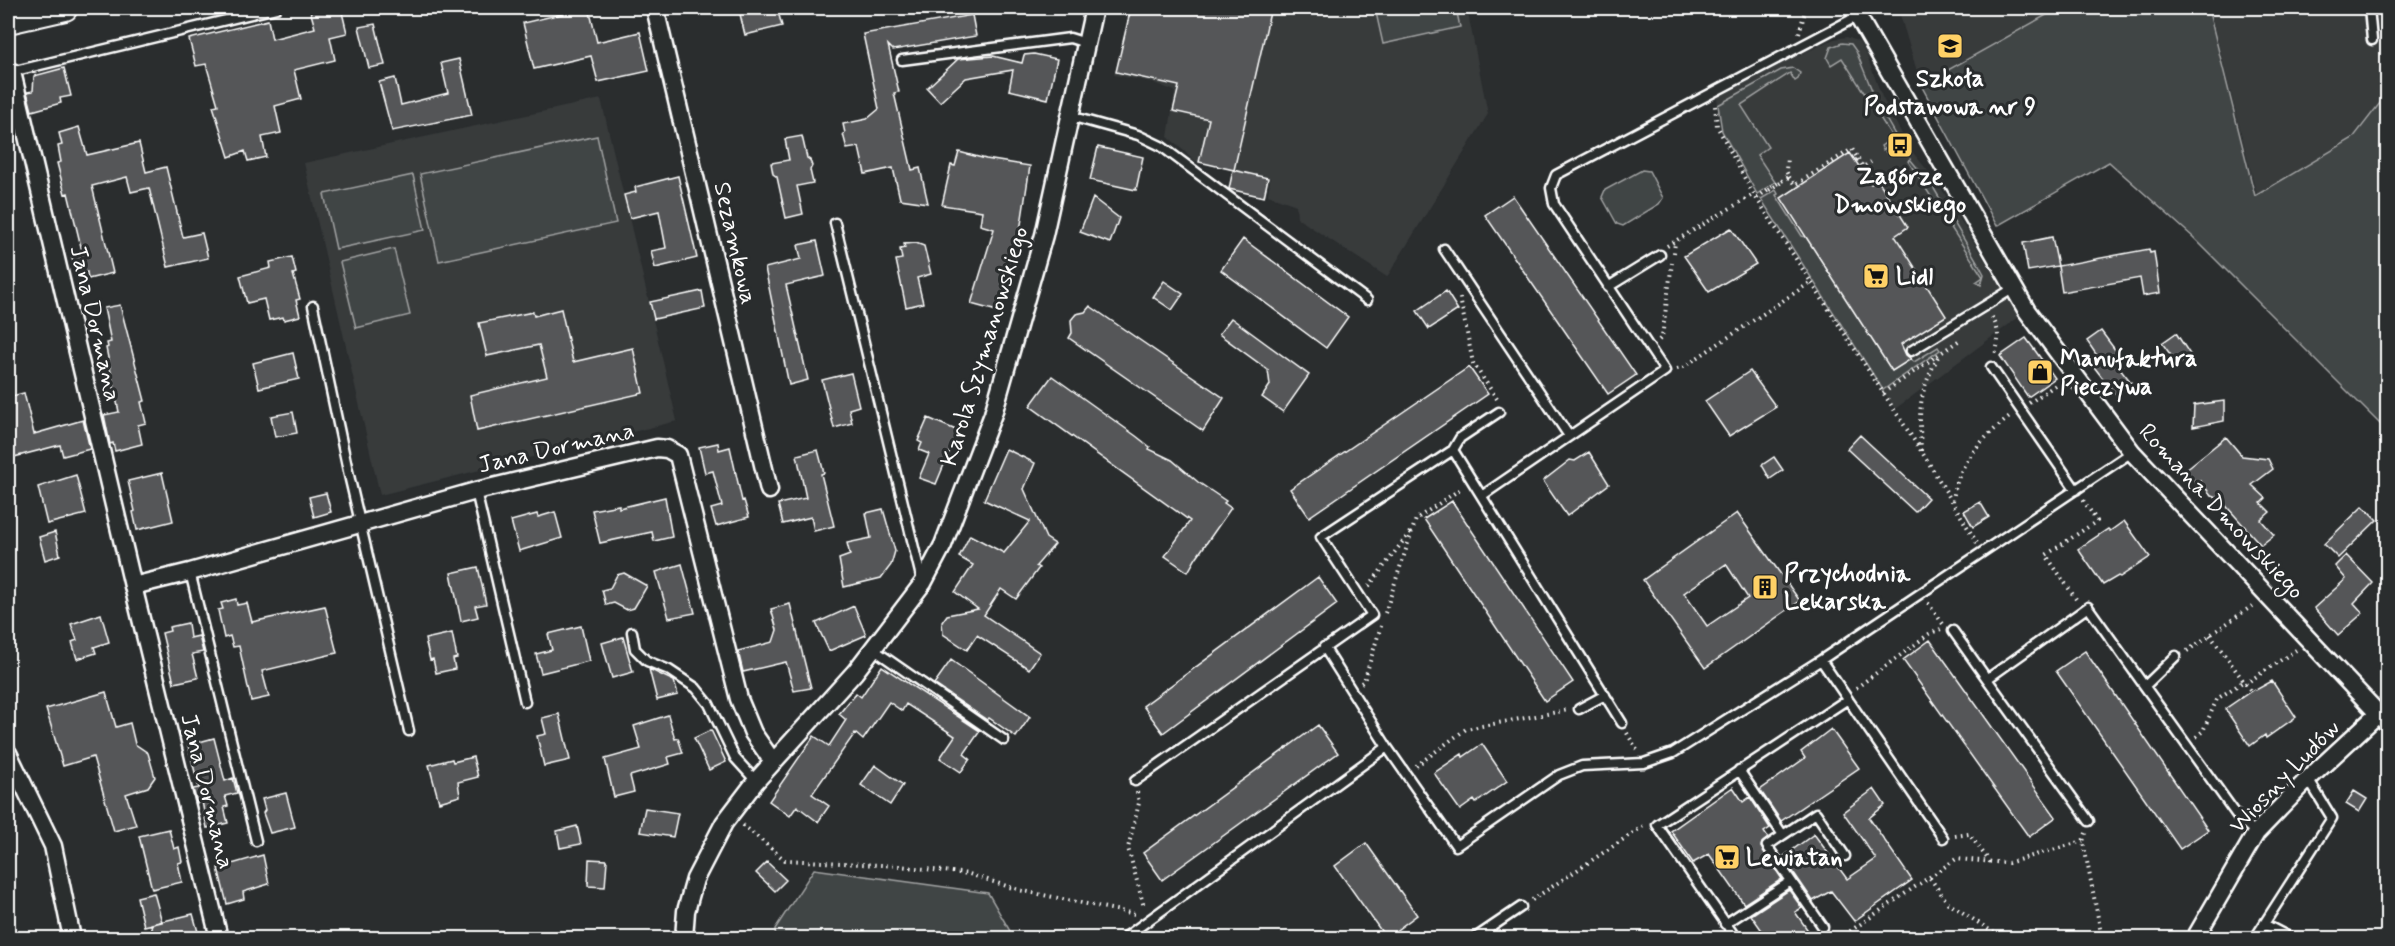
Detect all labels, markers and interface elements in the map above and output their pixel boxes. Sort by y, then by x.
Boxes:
school or university icon: Szkoła Podstawowa nr 9 [1935,31,1965,61]
place label: Szkoła Podstawowa nr 9 [1864,64,2036,123]
bus stop icon: Zagórze Dmowskiego [1885,130,1915,160]
place label: Zagórze Dmowskiego [1834,162,1966,224]
street label: Sezamkowa [705,179,764,308]
street label: Karola Szymanowskiego [934,223,1037,470]
street label: Jana Dormana [62,242,128,404]
supermarket icon: Lidl [1861,261,1891,291]
place label: Lidl [1896,262,1933,293]
place label: Manufaktura Pieczywa [2060,344,2197,403]
shop icon: Manufaktura Pieczywa [2025,357,2055,387]
street label: Jana Dormana [475,415,637,481]
street label: Romana Dmowskiego [2130,417,2311,608]
place label: Przychodnia Lekarska [1784,559,1911,618]
building icon: Przychodnia Lekarska [1750,572,1780,602]
street label: Jana Dormana [172,710,241,872]
street label: Wiosny Ludów [2223,713,2347,841]
supermarket icon: Lewiatan [1712,842,1742,872]
place label: Lewiatan [1746,843,1843,874]

